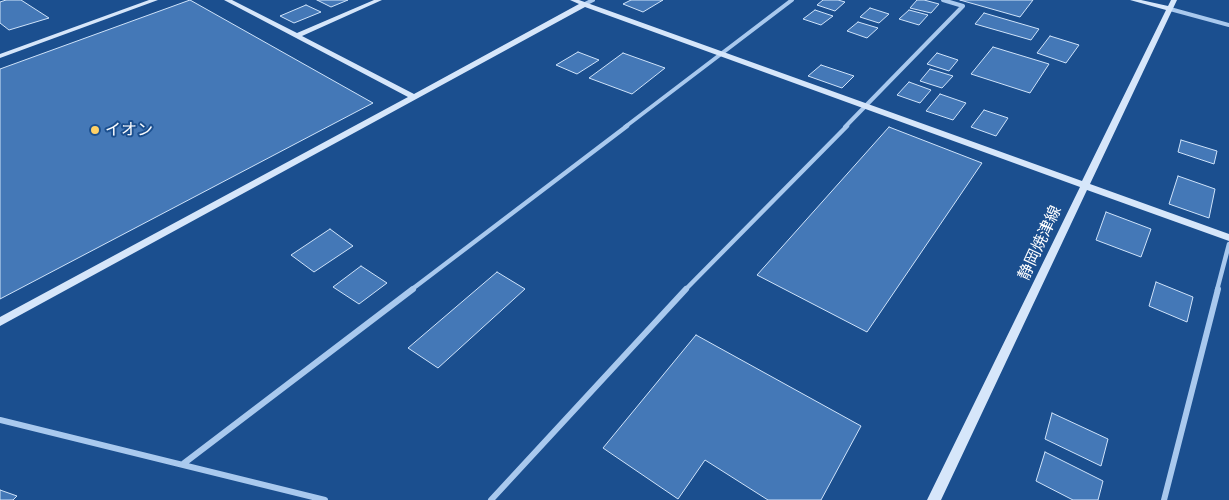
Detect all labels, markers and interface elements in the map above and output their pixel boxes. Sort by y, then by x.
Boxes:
place label: イオン [105,120,153,140]
marker: イオン [89,124,101,136]
street label: 静岡焼津線 [1014,203,1066,283]

